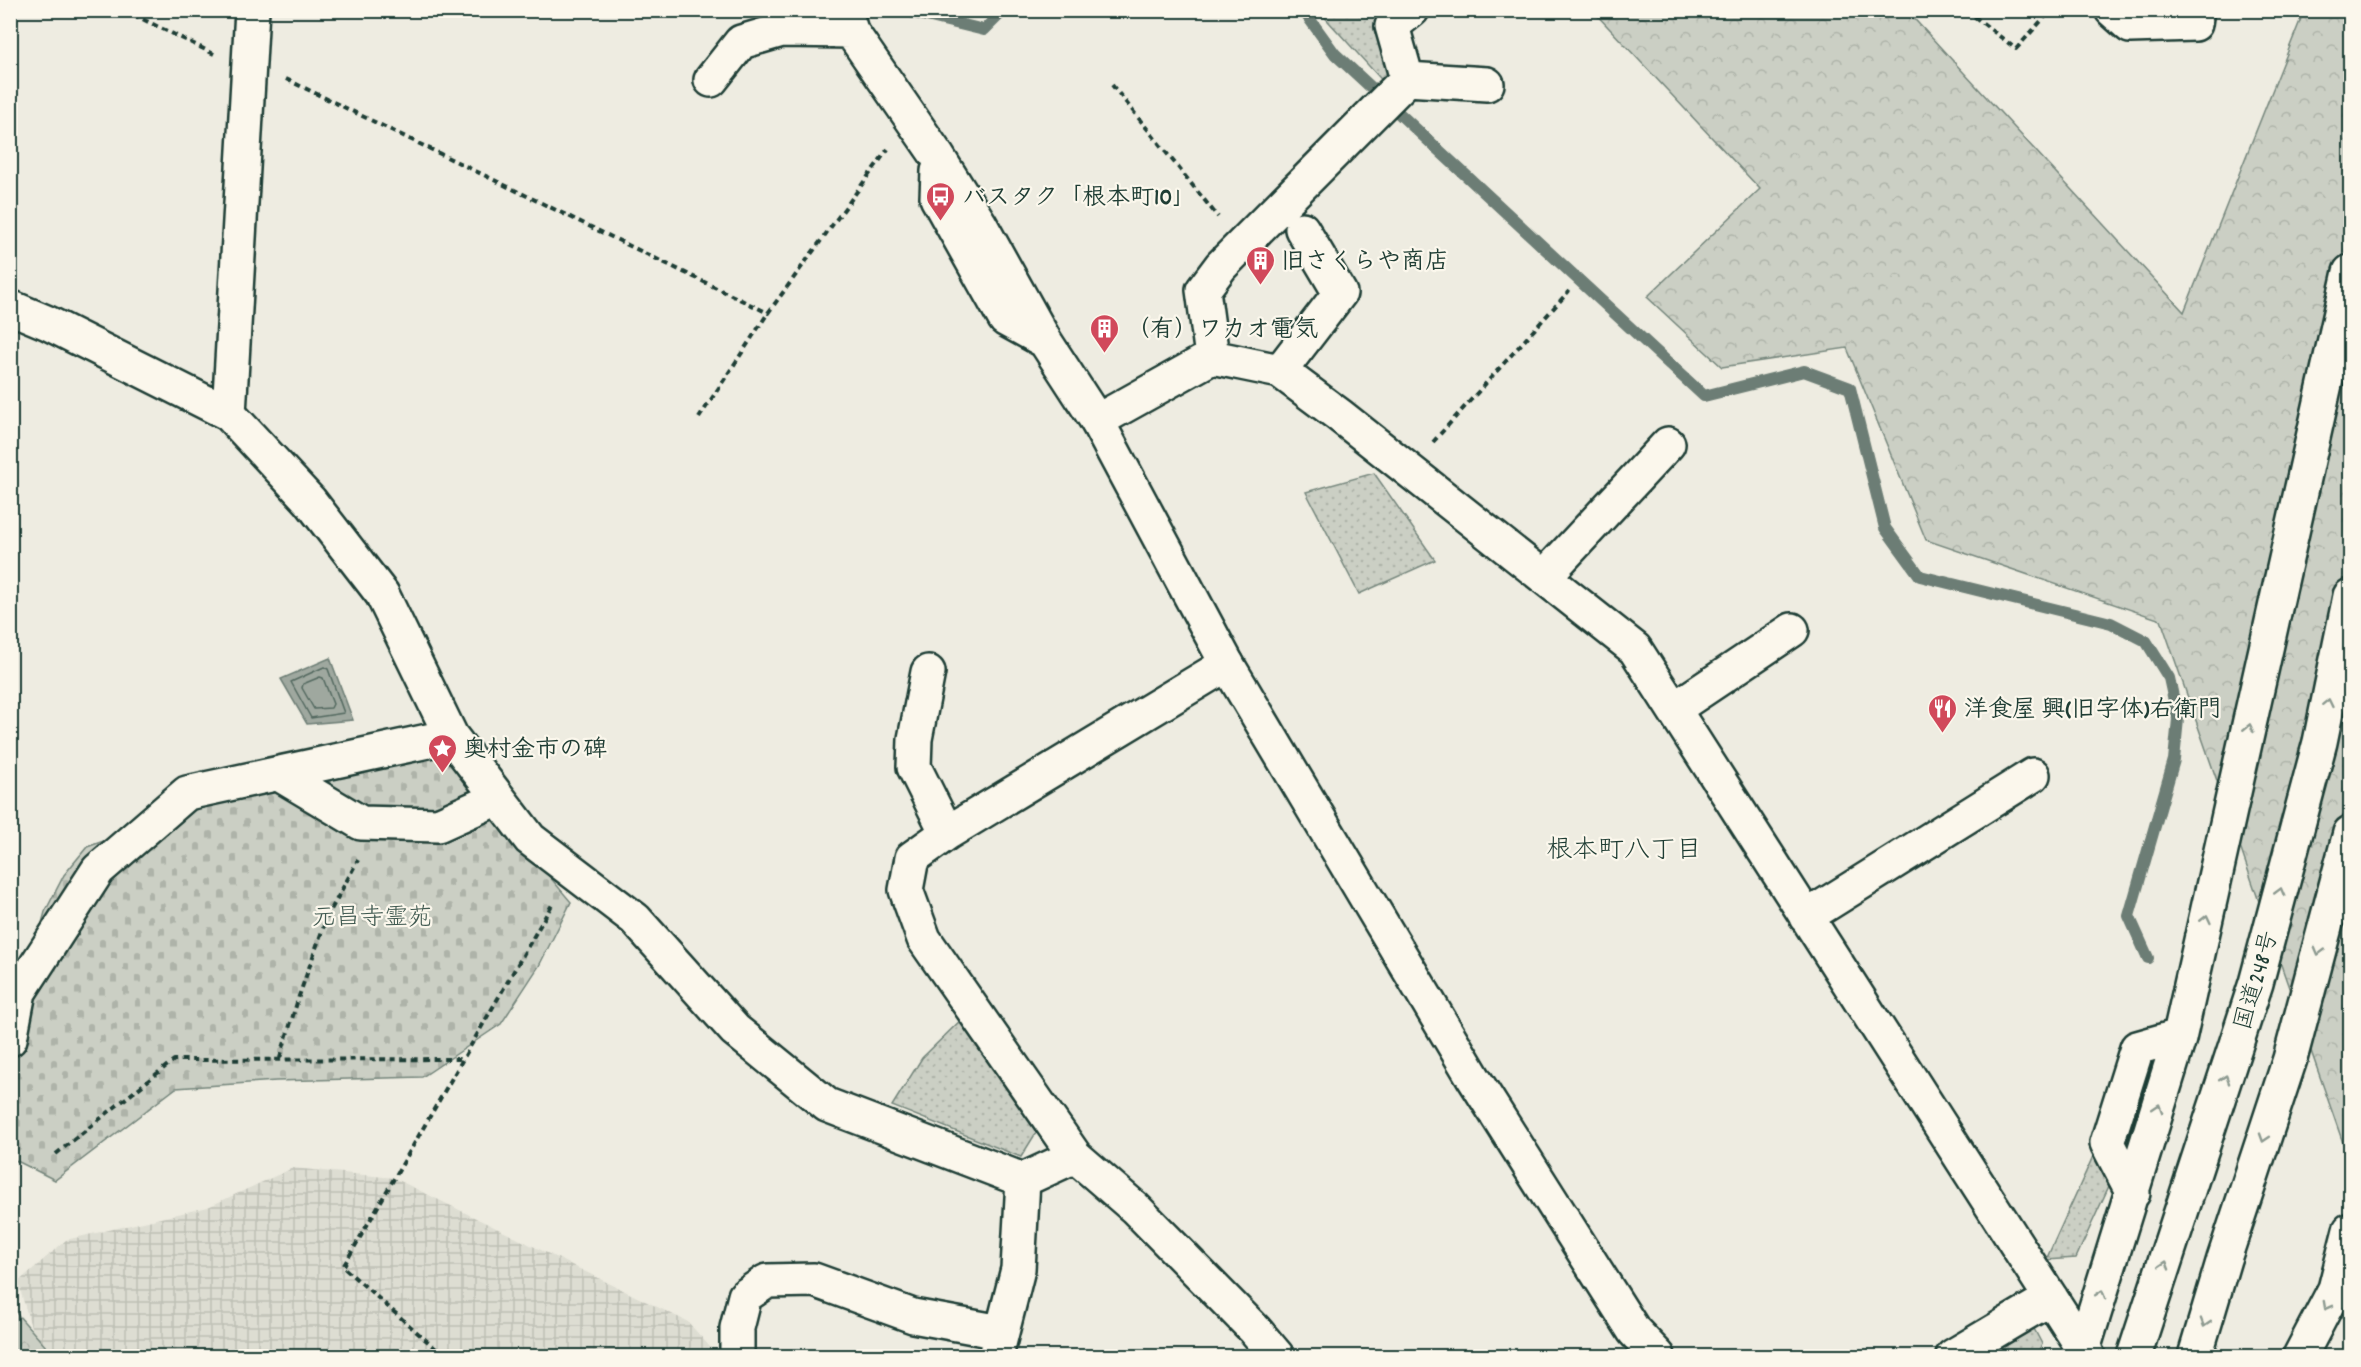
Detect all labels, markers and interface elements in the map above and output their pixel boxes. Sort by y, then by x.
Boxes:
bus stop icon: バスタク「根本町10」 [925,180,957,222]
place label: バスタク「根本町10」 [962,182,1196,216]
building icon: 旧さくらや商店 [1244,244,1276,286]
place label: 旧さくらや商店 [1281,246,1449,280]
building icon: （有）ワカオ電気 [1089,312,1121,354]
place label: （有）ワカオ電気 [1126,314,1318,348]
restaurant icon: 洋食屋 興(旧字体)右衛門 [1927,692,1959,734]
place label: 洋食屋 興(旧字体)右衛門 [1964,694,2222,728]
one-way arrow [2321,698,2334,708]
one-way arrow [2241,724,2254,734]
place icon: 奥村金市の碑 [426,732,458,774]
place label: 奥村金市の碑 [463,734,607,768]
district label: 根本町八丁目 [1546,833,1702,870]
one-way arrow [2273,887,2286,897]
park label: 元昌寺霊苑 [312,902,432,936]
one-way arrow [2199,914,2212,924]
street label: 国道248号 [2227,927,2288,1035]
one-way arrow [2314,945,2326,955]
one-way arrow [2218,1074,2230,1085]
one-way arrow [2151,1103,2163,1114]
one-way arrow [2259,1132,2271,1142]
one-way arrow [2158,1260,2170,1271]
one-way arrow [2094,1289,2106,1300]
one-way arrow [2323,1299,2334,1310]
one-way arrow [2200,1317,2212,1328]

